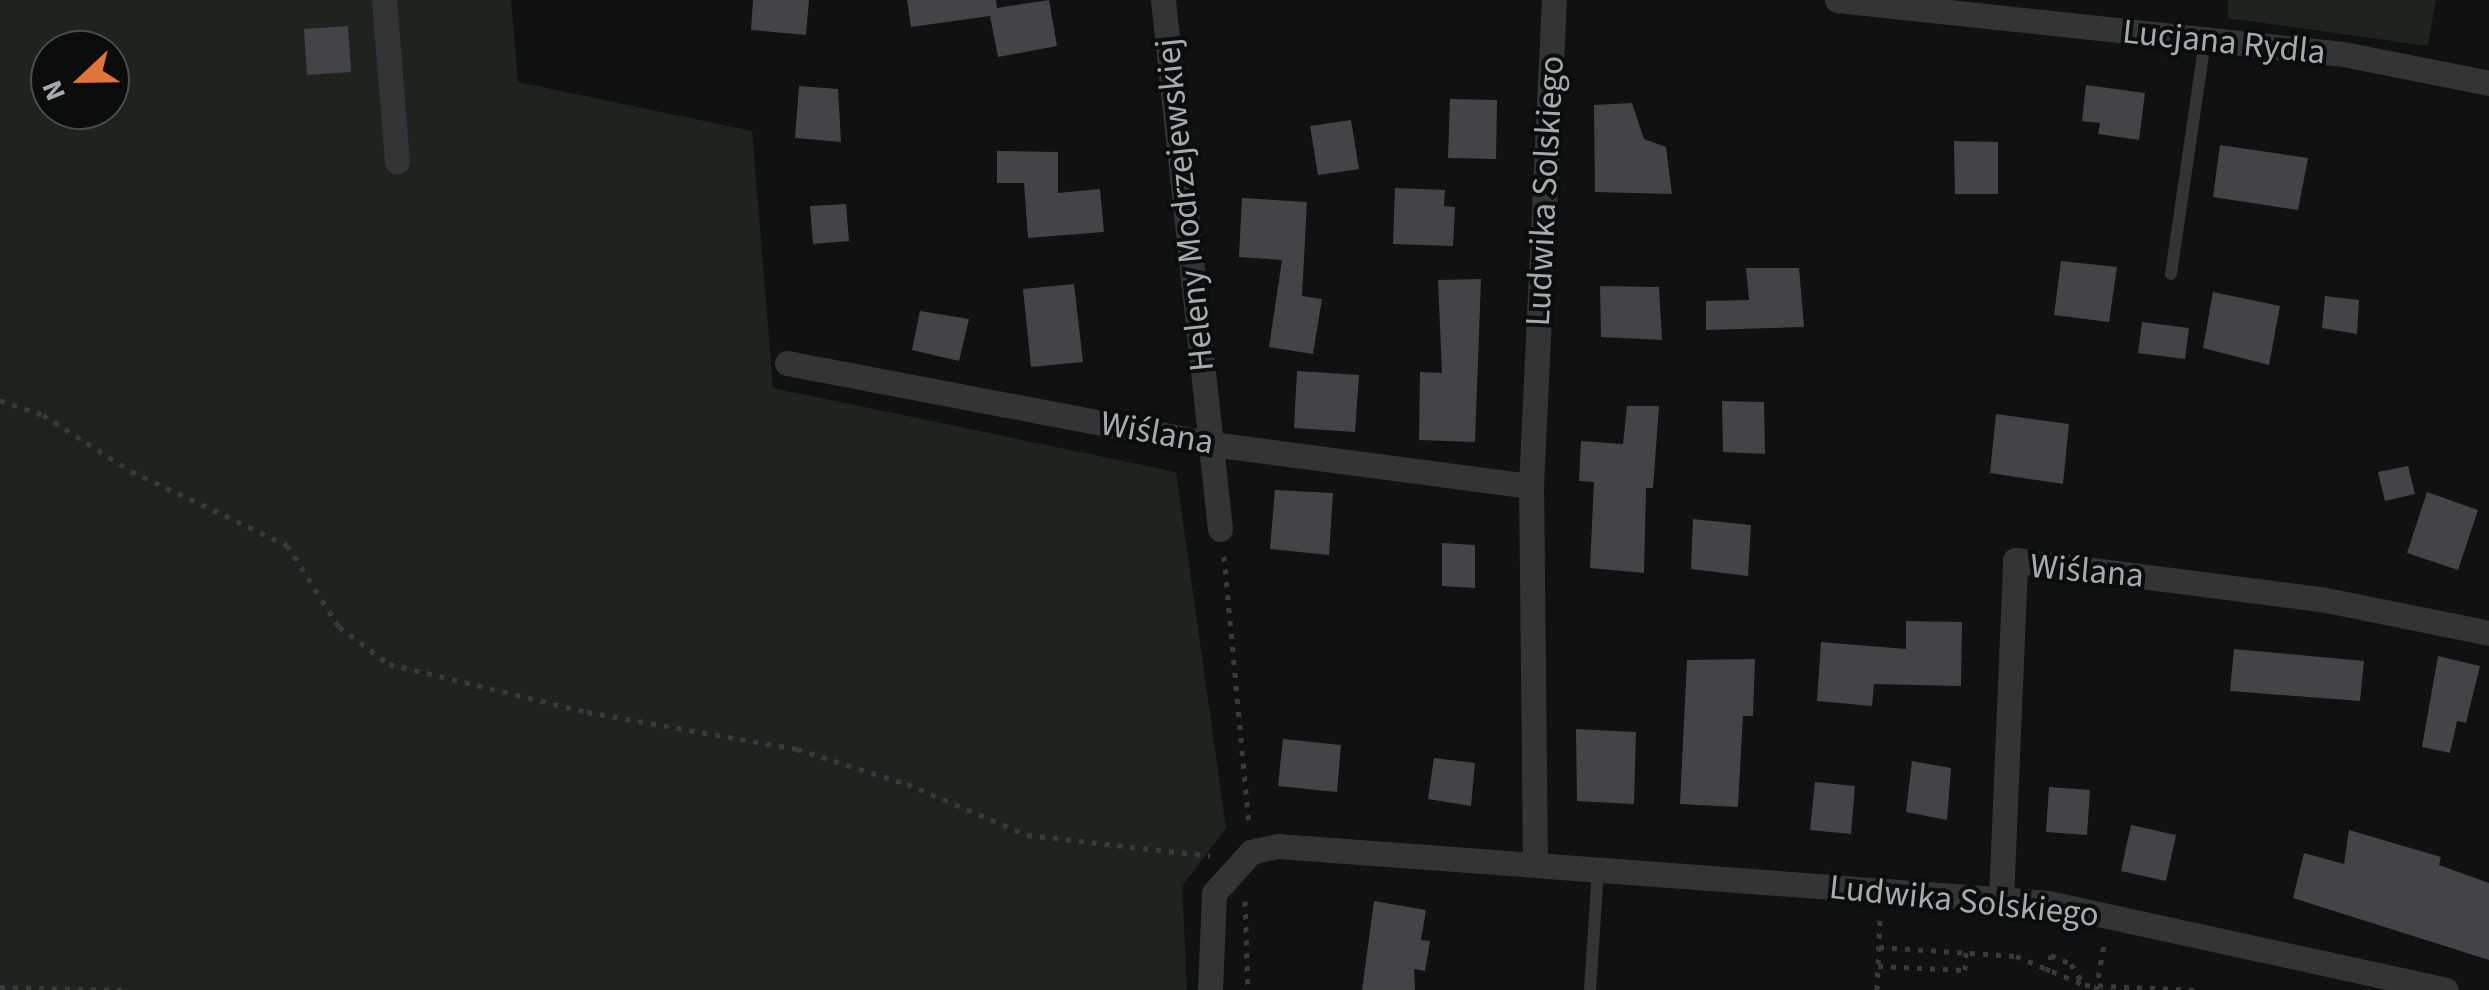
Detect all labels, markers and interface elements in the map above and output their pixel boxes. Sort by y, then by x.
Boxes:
street label: Lucjana Rydla [2120,10,2328,74]
north arrow [30,30,130,130]
street label: Heleny Modrzejewskiej [1147,36,1223,374]
street label: Ludwika Solskiego [1517,55,1573,327]
text: N [32,74,76,107]
street label: Wiślana [1097,402,1217,464]
street label: Wiślana [2028,545,2146,597]
street label: Ludwika Solskiego [1827,866,2101,936]

